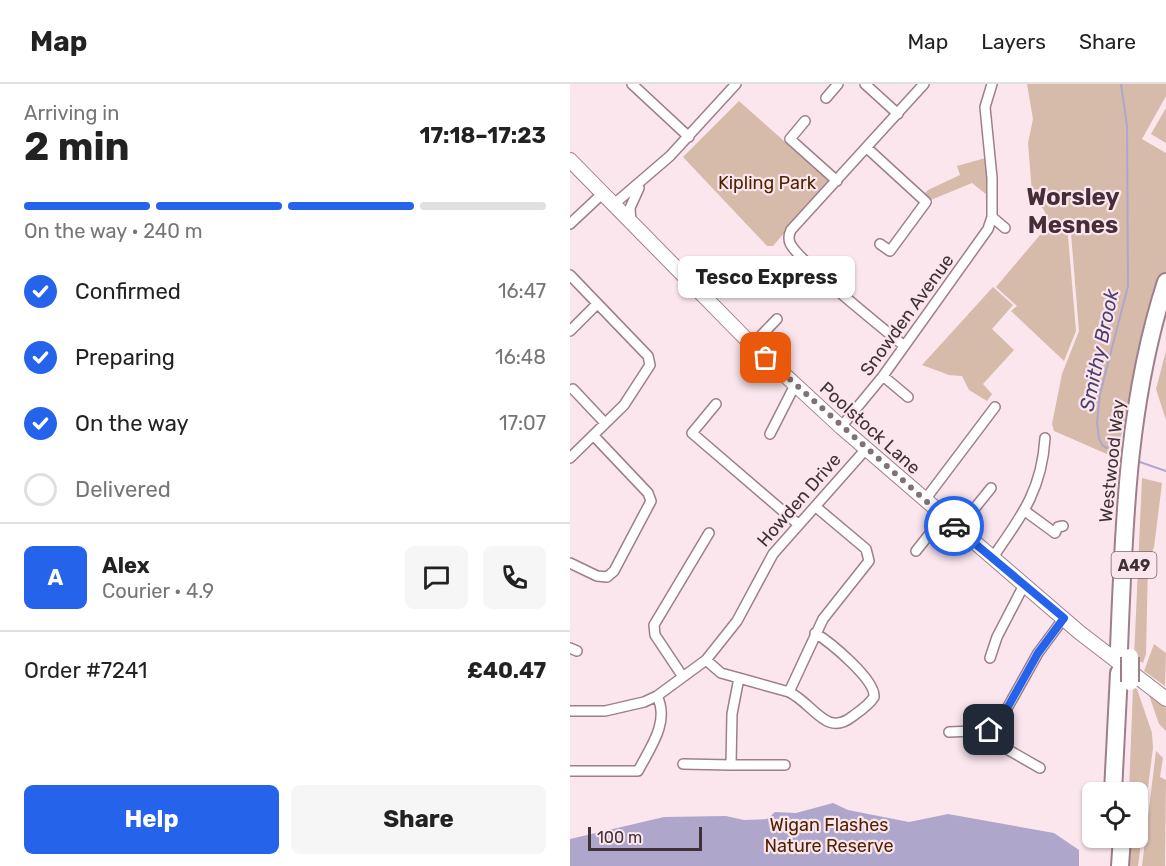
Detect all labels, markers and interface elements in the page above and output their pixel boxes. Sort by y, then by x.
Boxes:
text: Map [30,25,87,58]
text: Map [907,29,948,54]
text: Layers [981,29,1046,54]
text: Share [1079,29,1136,54]
text: Arriving in [24,101,119,125]
text: 17:18–17:23 [420,122,546,149]
text: 2 min [24,124,130,170]
park label: Kipling Park [718,172,817,194]
district label: Worsley Mesnes [1026,183,1120,239]
text: On the way · 240 m [24,219,203,243]
street label: Snowden Avenue [855,250,959,380]
callout: Tesco Express [677,256,854,298]
text: Tesco Express [695,265,838,289]
icon: check [24,275,57,308]
text: Confirmed [75,278,181,305]
text: 16:47 [498,279,546,303]
water label: Smithy Brook [1074,286,1124,413]
pin [740,332,791,383]
icon: check [24,341,57,374]
icon: bag [749,341,782,374]
text: Preparing [75,344,175,371]
text: 16:48 [495,345,546,369]
street label: Poolstock Lane [815,377,925,479]
street label: Westwood Way [1095,398,1129,524]
icon: check [24,407,57,440]
text: On the way [75,410,189,437]
text: 17:07 [499,411,546,435]
street label: Howden Drive [752,449,846,551]
text: Delivered [75,476,171,503]
courier [924,496,984,556]
icon: car [938,510,971,543]
button: chat [405,546,468,609]
button: phone [483,546,546,609]
text: Alex [102,552,150,579]
road number: A49 [1112,552,1156,578]
text: A [48,564,63,591]
text: Courier · 4.9 [102,579,214,603]
text: Order #7241 [24,657,147,684]
text: £40.47 [467,657,546,684]
pin [963,704,1014,755]
icon: home [972,713,1005,746]
map controls [1082,782,1148,848]
button: locate [1082,782,1148,848]
button: Help [24,785,279,854]
button: Share [291,785,546,854]
park label: Wigan Flashes Nature Reserve [765,814,893,857]
scale bar [588,824,702,852]
text: 100 m [597,828,642,847]

